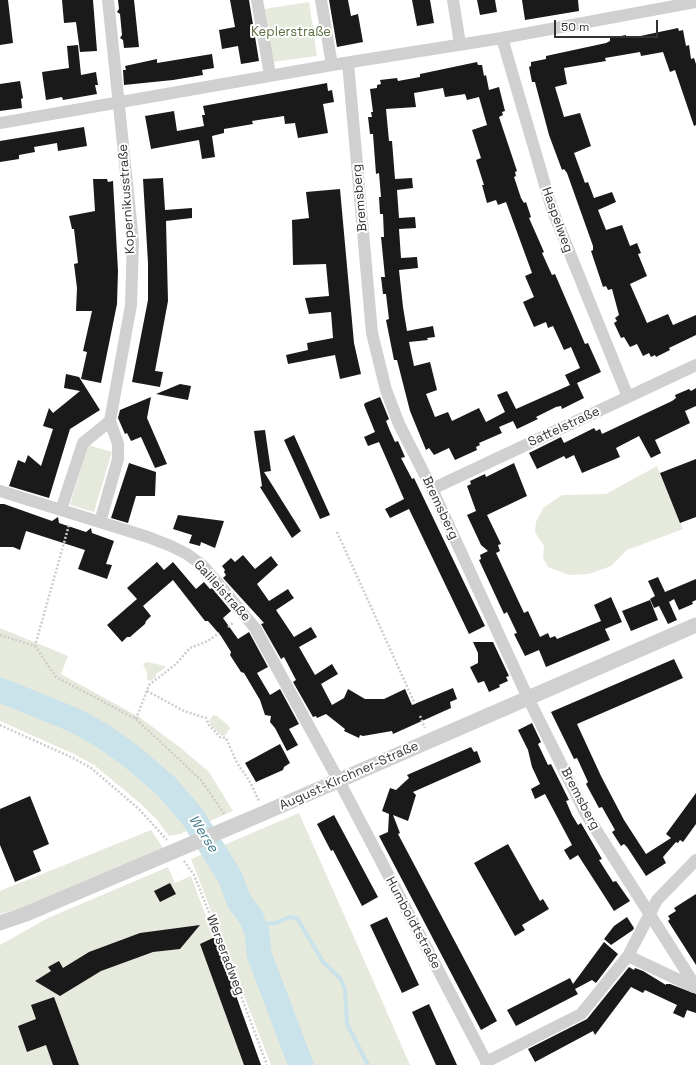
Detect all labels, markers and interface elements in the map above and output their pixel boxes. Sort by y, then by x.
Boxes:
scale bar [556,12,660,38]
text: 50 m [561,19,589,35]
park label: Keplerstraße [251,24,331,40]
street label: Kopernikusstraße [115,143,139,255]
street label: Bremsberg [349,163,371,233]
street label: Haspelweg [538,185,576,255]
street label: Sattelstraße [526,404,602,450]
street label: Bremsberg [419,474,461,542]
street label: Galileistraße [190,557,254,625]
street label: August-Kirchner-Straße [277,738,421,814]
street label: Bremsberg [557,765,603,833]
water label: Werse [185,812,221,856]
street label: Humboldtstraße [382,874,444,972]
street label: Werseradweg [203,913,247,997]

